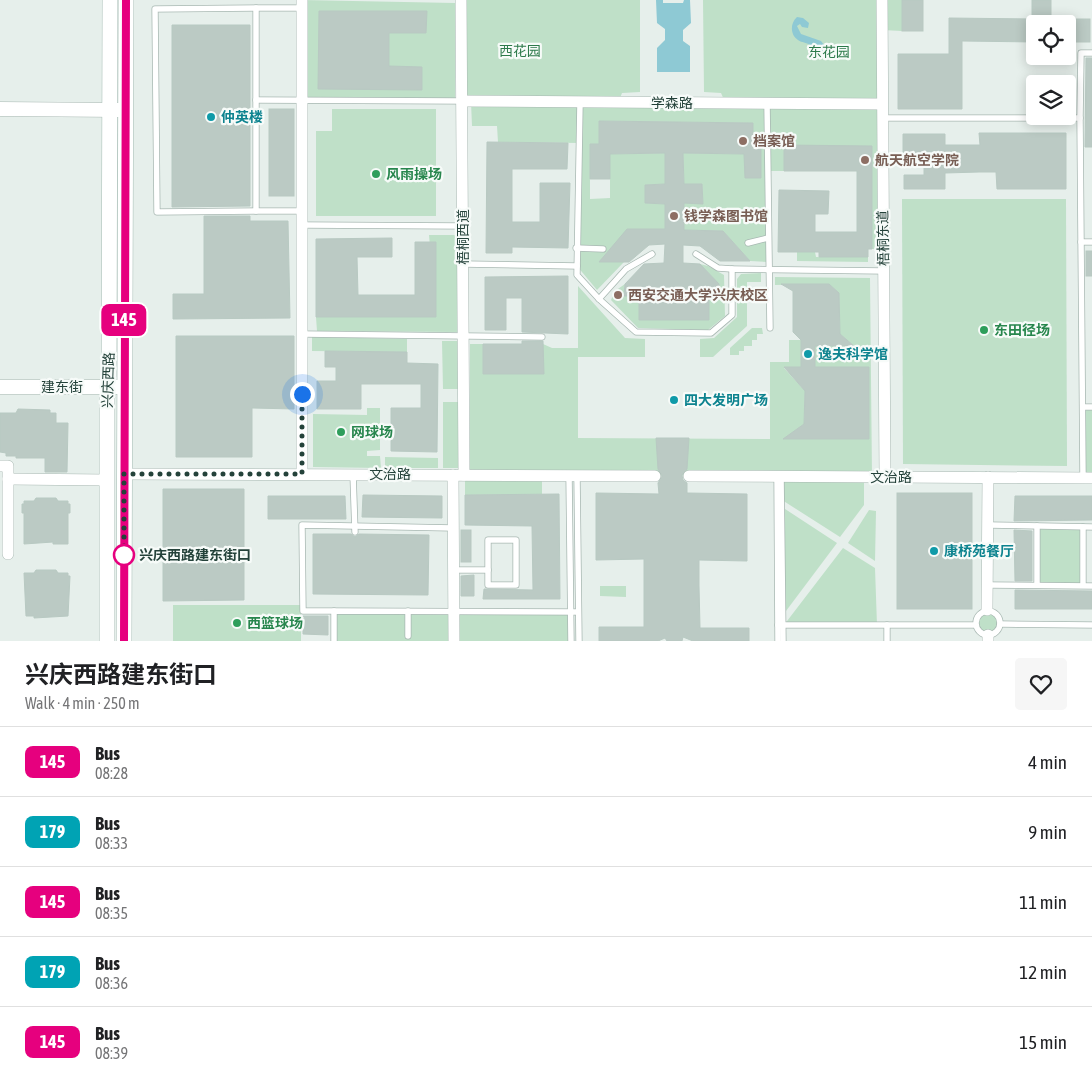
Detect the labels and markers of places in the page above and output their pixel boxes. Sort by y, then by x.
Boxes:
place label: 仲英楼 [221,109,263,125]
marker: 仲英楼 [205,111,217,123]
place label: 档案馆 [753,133,795,149]
marker: 档案馆 [737,135,749,147]
place label: 航天航空学院 [875,152,959,168]
marker: 航天航空学院 [859,154,871,166]
place label: 风雨操场 [386,166,442,182]
marker: 风雨操场 [370,168,382,180]
place label: 钱学森图书馆 [684,208,768,224]
marker: 钱学森图书馆 [668,210,680,222]
place label: 西安交通大学兴庆校区 [628,287,768,303]
marker: 西安交通大学兴庆校区 [612,289,624,301]
place label: 东田径场 [994,322,1050,338]
marker: 东田径场 [978,324,990,336]
place label: 逸夫科学馆 [818,346,888,362]
marker: 逸夫科学馆 [802,348,814,360]
place label: 四大发明广场 [684,392,768,408]
marker: 四大发明广场 [668,394,680,406]
place label: 网球场 [351,424,393,440]
marker: 网球场 [335,426,347,438]
place label: 康桥苑餐厅 [944,543,1014,559]
marker: 兴庆西路建东街口 [113,544,135,566]
marker: 康桥苑餐厅 [928,545,940,557]
place label: 兴庆西路建东街口 [139,547,251,563]
place label: 西篮球场 [247,615,303,631]
marker: 西篮球场 [231,617,243,629]

